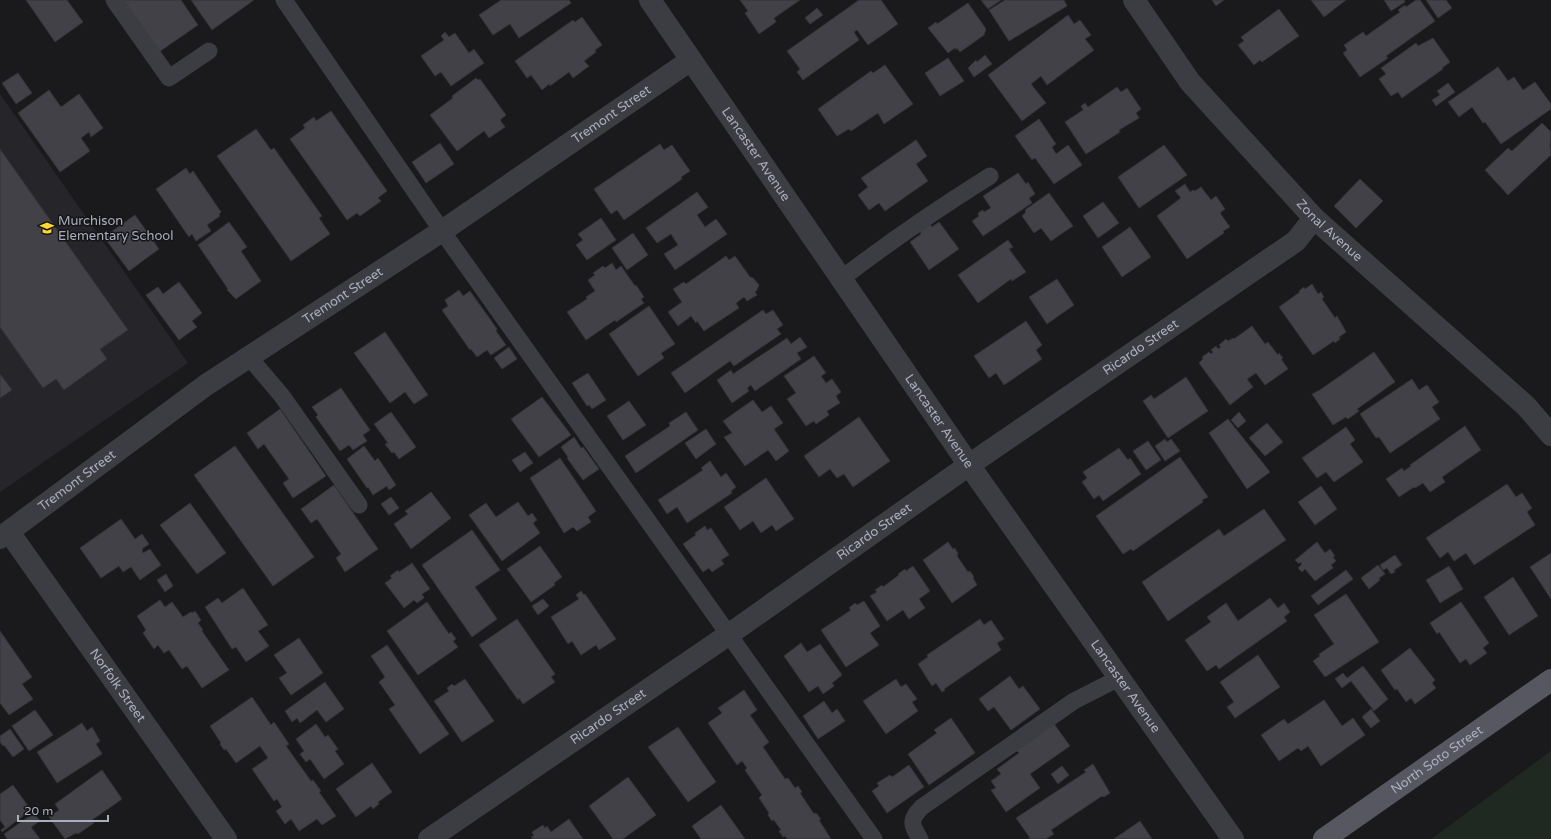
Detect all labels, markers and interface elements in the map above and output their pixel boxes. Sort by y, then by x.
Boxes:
street label: Tremont Street [569,82,654,147]
street label: Lancaster Avenue [718,104,794,204]
street label: Zonal Avenue [1293,196,1366,265]
place label: Murchison Elementary School [58,213,173,244]
school or university icon: Murchison Elementary School [39,220,55,236]
street label: Tremont Street [300,264,386,328]
street label: Ricardo Street [1100,316,1182,379]
street label: Lancaster Avenue [901,371,977,471]
street label: Tremont Street [35,447,119,515]
street label: Ricardo Street [834,500,915,564]
street label: Lancaster Avenue [1087,637,1164,736]
street label: Norfolk Street [86,646,149,726]
street label: Ricardo Street [567,685,649,748]
street label: North Soto Street [1388,722,1486,798]
scale bar [18,797,108,823]
text: 20 m [24,804,53,818]

